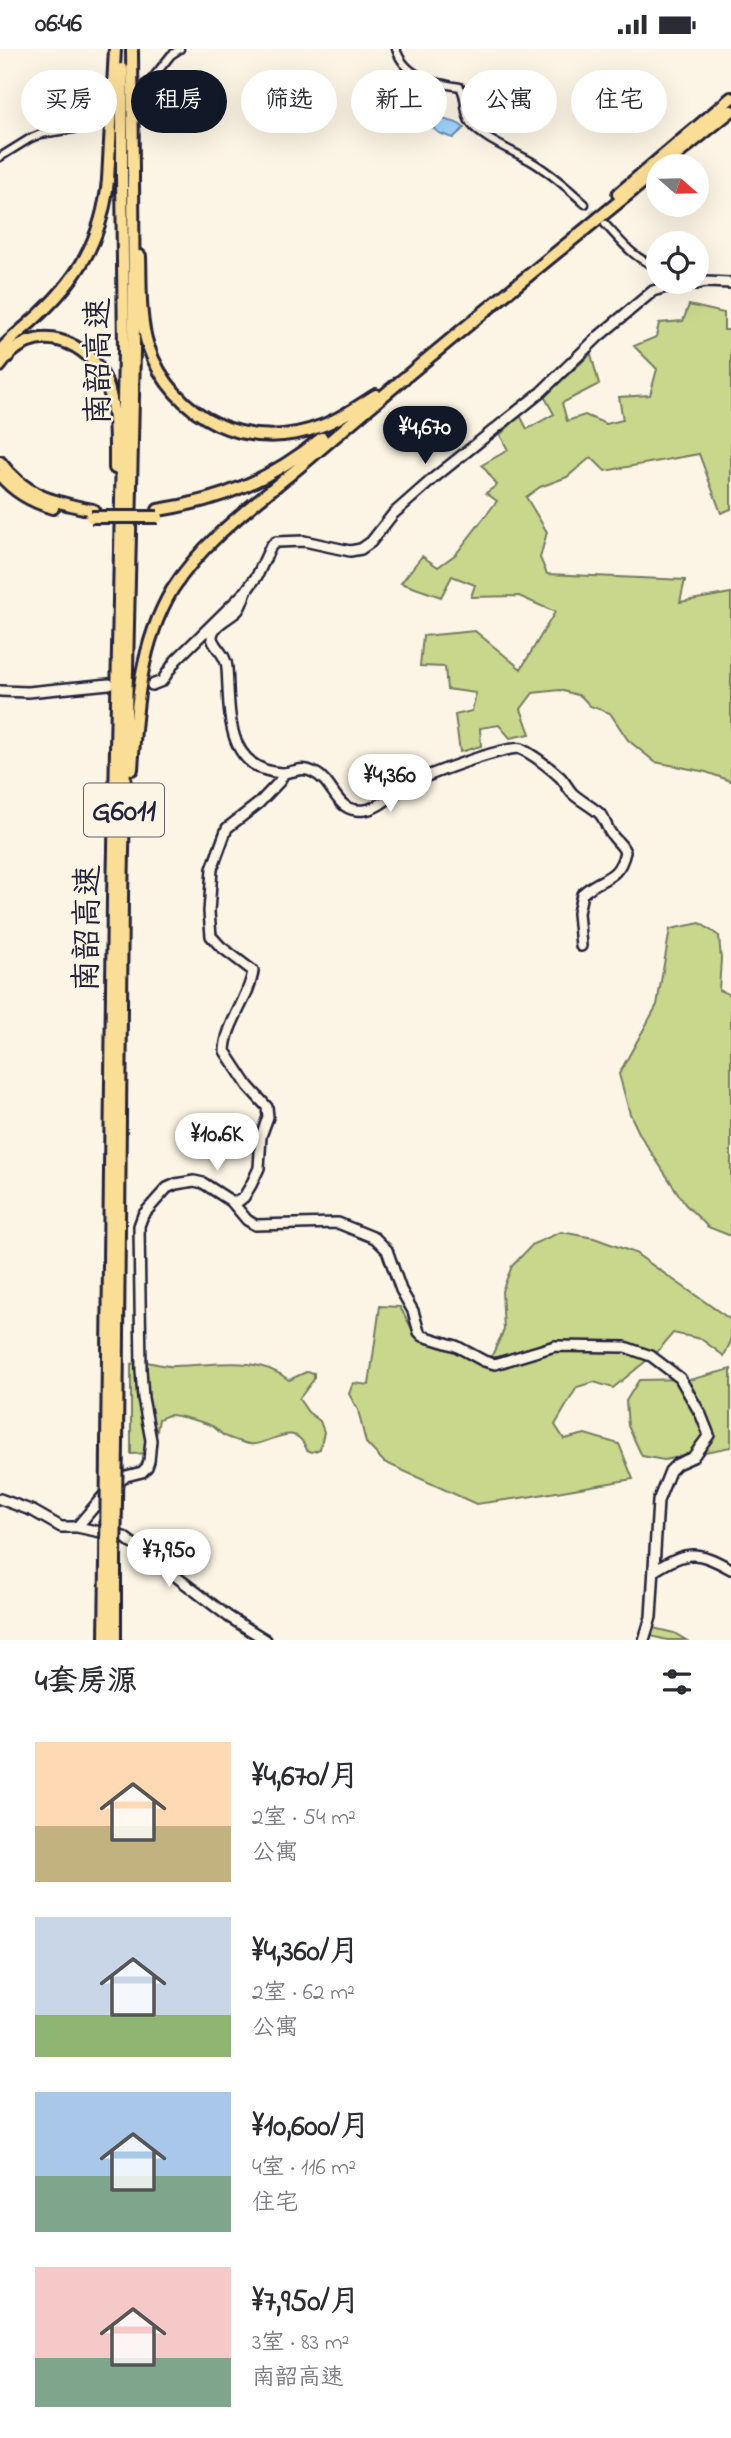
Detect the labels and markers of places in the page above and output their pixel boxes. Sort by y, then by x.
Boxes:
pin: ¥4,670 [368,407,482,466]
pin: ¥4,360 [333,755,447,814]
pin: ¥10.6K [160,1113,274,1173]
pin: ¥7,950 [112,1529,226,1589]

